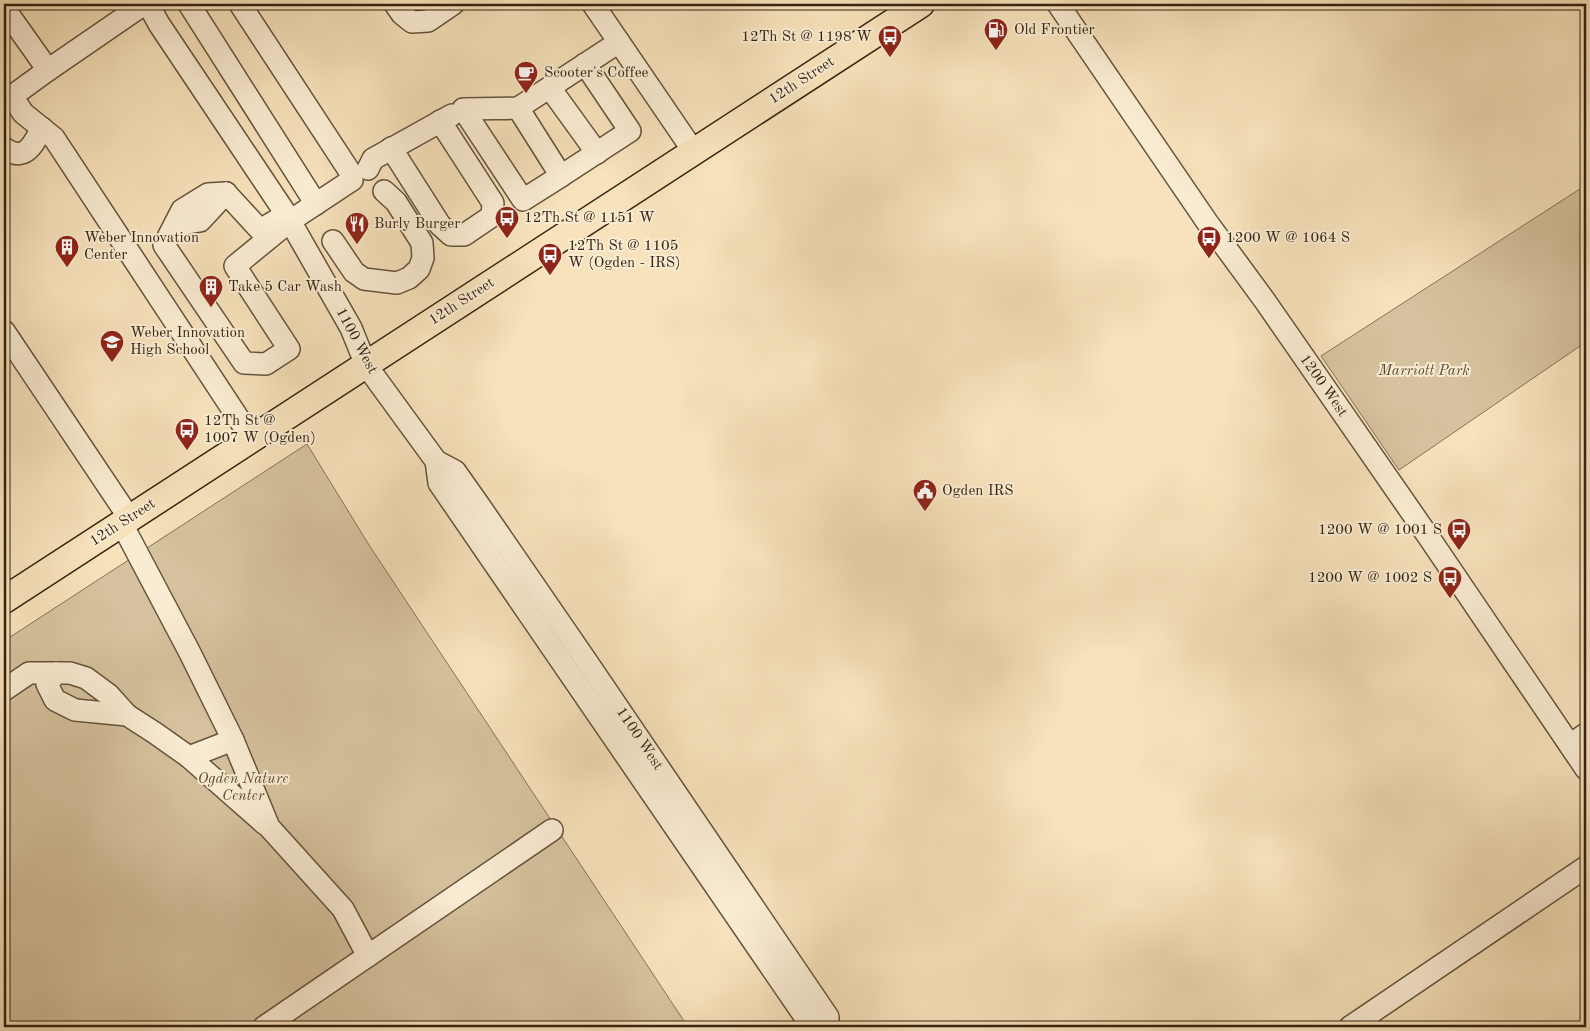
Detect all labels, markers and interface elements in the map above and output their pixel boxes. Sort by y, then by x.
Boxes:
fuel station icon: Old Frontier [983,17,1009,51]
place label: Old Frontier [1014,23,1095,38]
bus stop icon: 12Th St @ 1198 W [877,24,903,58]
place label: 12Th St @ 1198 W [741,30,872,45]
street label: 12th Street [767,54,837,108]
cafe icon: Scooter's Coffee [513,60,539,94]
place label: Scooter's Coffee [544,66,649,81]
bus stop icon: 12Th St @ 1151 W [494,205,520,239]
restaurant icon: Burly Burger [344,211,370,245]
place label: 12Th St @ 1151 W [524,211,655,226]
place label: Burly Burger [374,217,460,232]
bus stop icon: 1200 W @ 1064 S [1196,225,1222,259]
place label: Weber Innovation Center [84,231,199,263]
place label: 1200 W @ 1064 S [1226,231,1350,246]
building icon: Weber Innovation Center [54,234,80,268]
place label: 12Th St @ 1105 W (Ogden - IRS) [568,239,681,271]
bus stop icon: 12Th St @ 1105 W (Ogden - IRS) [537,242,563,276]
building icon: Take 5 Car Wash [198,274,224,308]
street label: 12th Street [427,275,497,329]
place label: Take 5 Car Wash [228,280,342,295]
street label: 1100 West [332,306,380,376]
place label: Weber Innovation High School [130,326,245,358]
school or university icon: Weber Innovation High School [99,329,125,363]
street label: 1200 West [1296,352,1350,420]
park label: Marriott Park [1377,364,1470,379]
place label: 12Th St @ 1007 W (Ogden) [204,414,316,446]
bus stop icon: 12Th St @ 1007 W (Ogden) [174,417,200,451]
public building icon: Ogden IRS [912,478,938,512]
place label: Ogden IRS [942,484,1014,499]
street label: 12th Street [88,496,158,550]
bus stop icon: 1200 W @ 1001 S [1446,517,1472,551]
place label: 1200 W @ 1001 S [1318,523,1442,538]
bus stop icon: 1200 W @ 1002 S [1437,565,1463,599]
place label: 1200 W @ 1002 S [1308,571,1432,586]
street label: 1100 West [613,705,665,773]
park label: Ogden Nature Center [198,772,288,804]

